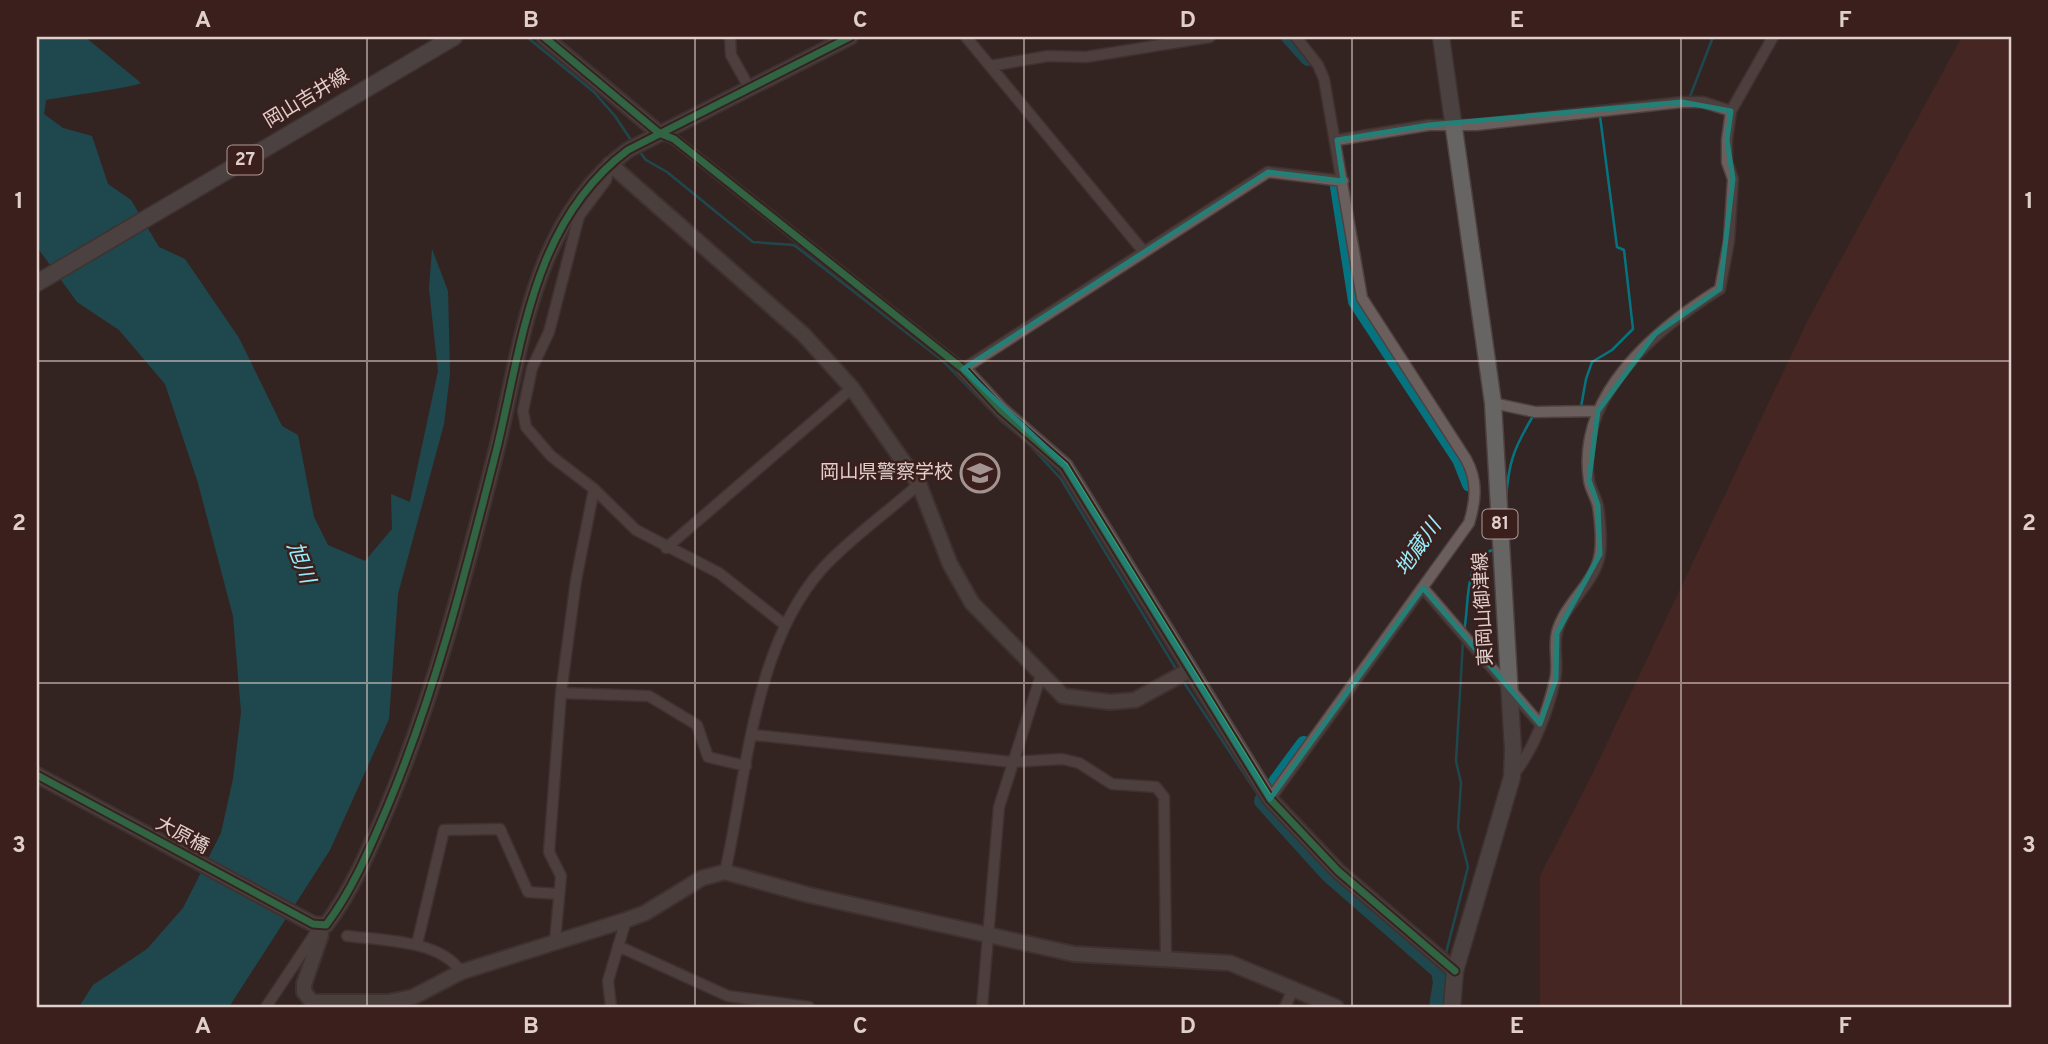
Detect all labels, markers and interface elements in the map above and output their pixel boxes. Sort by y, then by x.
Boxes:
text: A [195,7,211,36]
text: B [523,7,539,36]
text: C [853,7,867,36]
text: D [1180,7,1196,36]
text: E [1510,7,1524,36]
text: F [1838,7,1852,36]
street label: 岡山吉井線 [260,64,354,134]
road number: 27 [228,146,262,174]
text: 1 [14,188,24,217]
text: 1 [2024,188,2034,217]
school or university icon: 岡山県警察学校 [959,452,1001,494]
place label: 岡山県警察学校 [820,461,953,485]
text: 2 [12,510,26,539]
road number: 81 [1482,510,1518,538]
text: 2 [2022,510,2036,539]
water label: 地蔵川 [1390,513,1449,582]
water label: 旭川 [280,539,321,589]
street label: 東岡山御津線 [1469,551,1499,667]
street label: 大原橋 [151,812,213,860]
text: 3 [12,832,26,861]
text: 3 [2022,832,2036,861]
text: A [195,1013,211,1042]
text: B [523,1013,539,1042]
text: C [853,1013,867,1042]
text: D [1180,1013,1196,1042]
text: E [1510,1013,1524,1042]
text: F [1838,1013,1852,1042]

